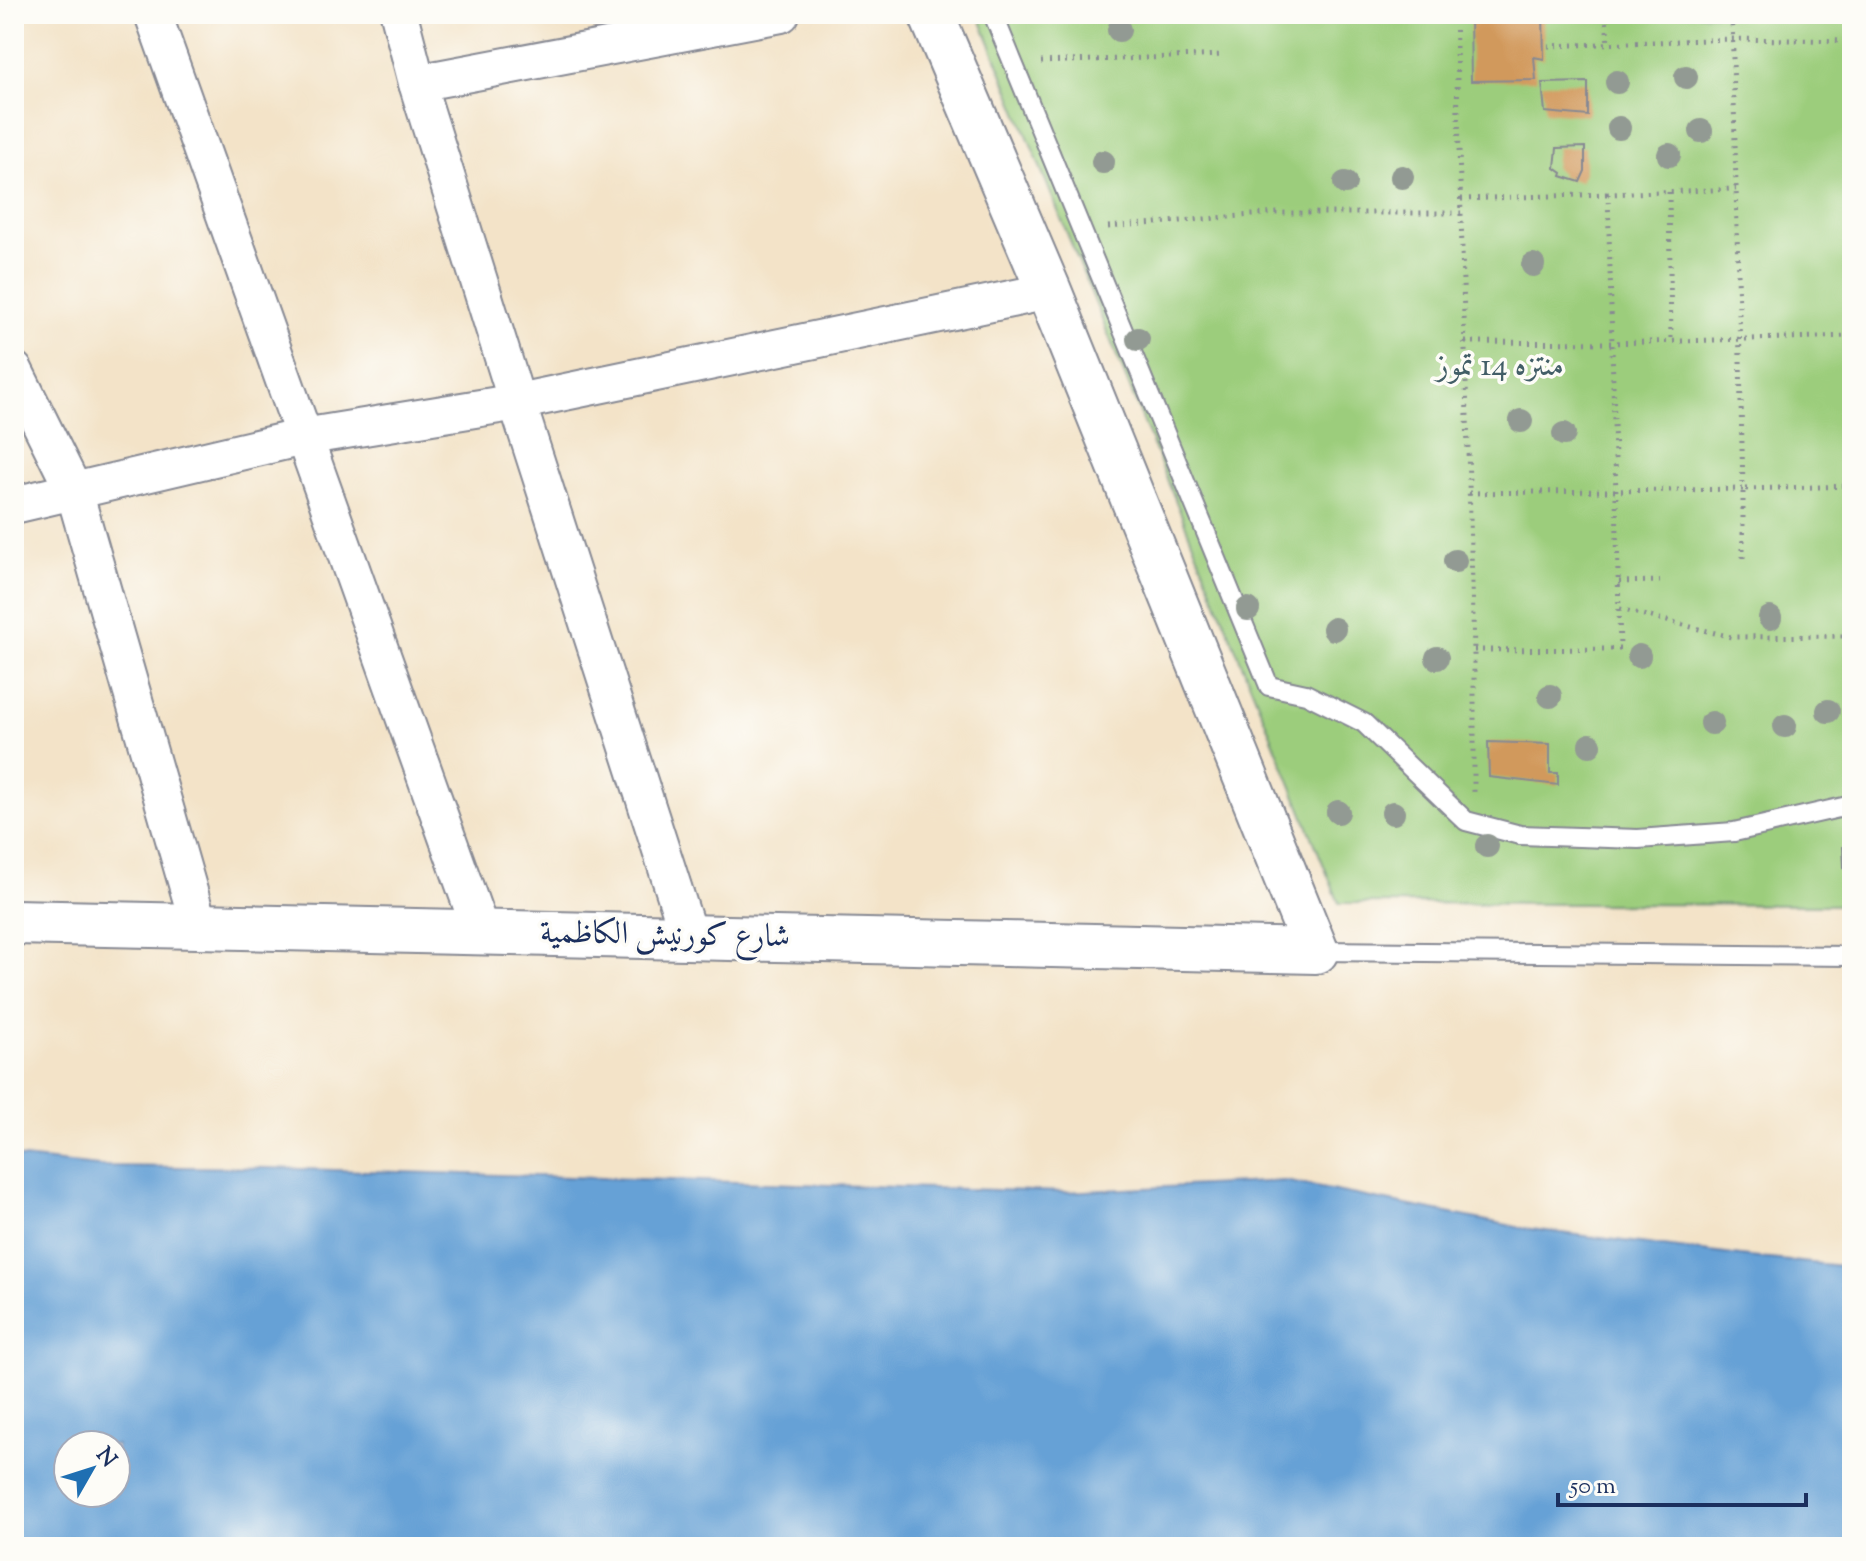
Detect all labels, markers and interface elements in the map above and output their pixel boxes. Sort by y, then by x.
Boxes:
park label: منتزه 14 تموز [1433,344,1564,390]
street label: شارع كورنيش الكاظمية [539,911,791,962]
north arrow [52,1429,132,1509]
text: N [87,1441,123,1476]
scale bar [1558,1457,1806,1507]
text: 50 m [1568,1470,1616,1504]

